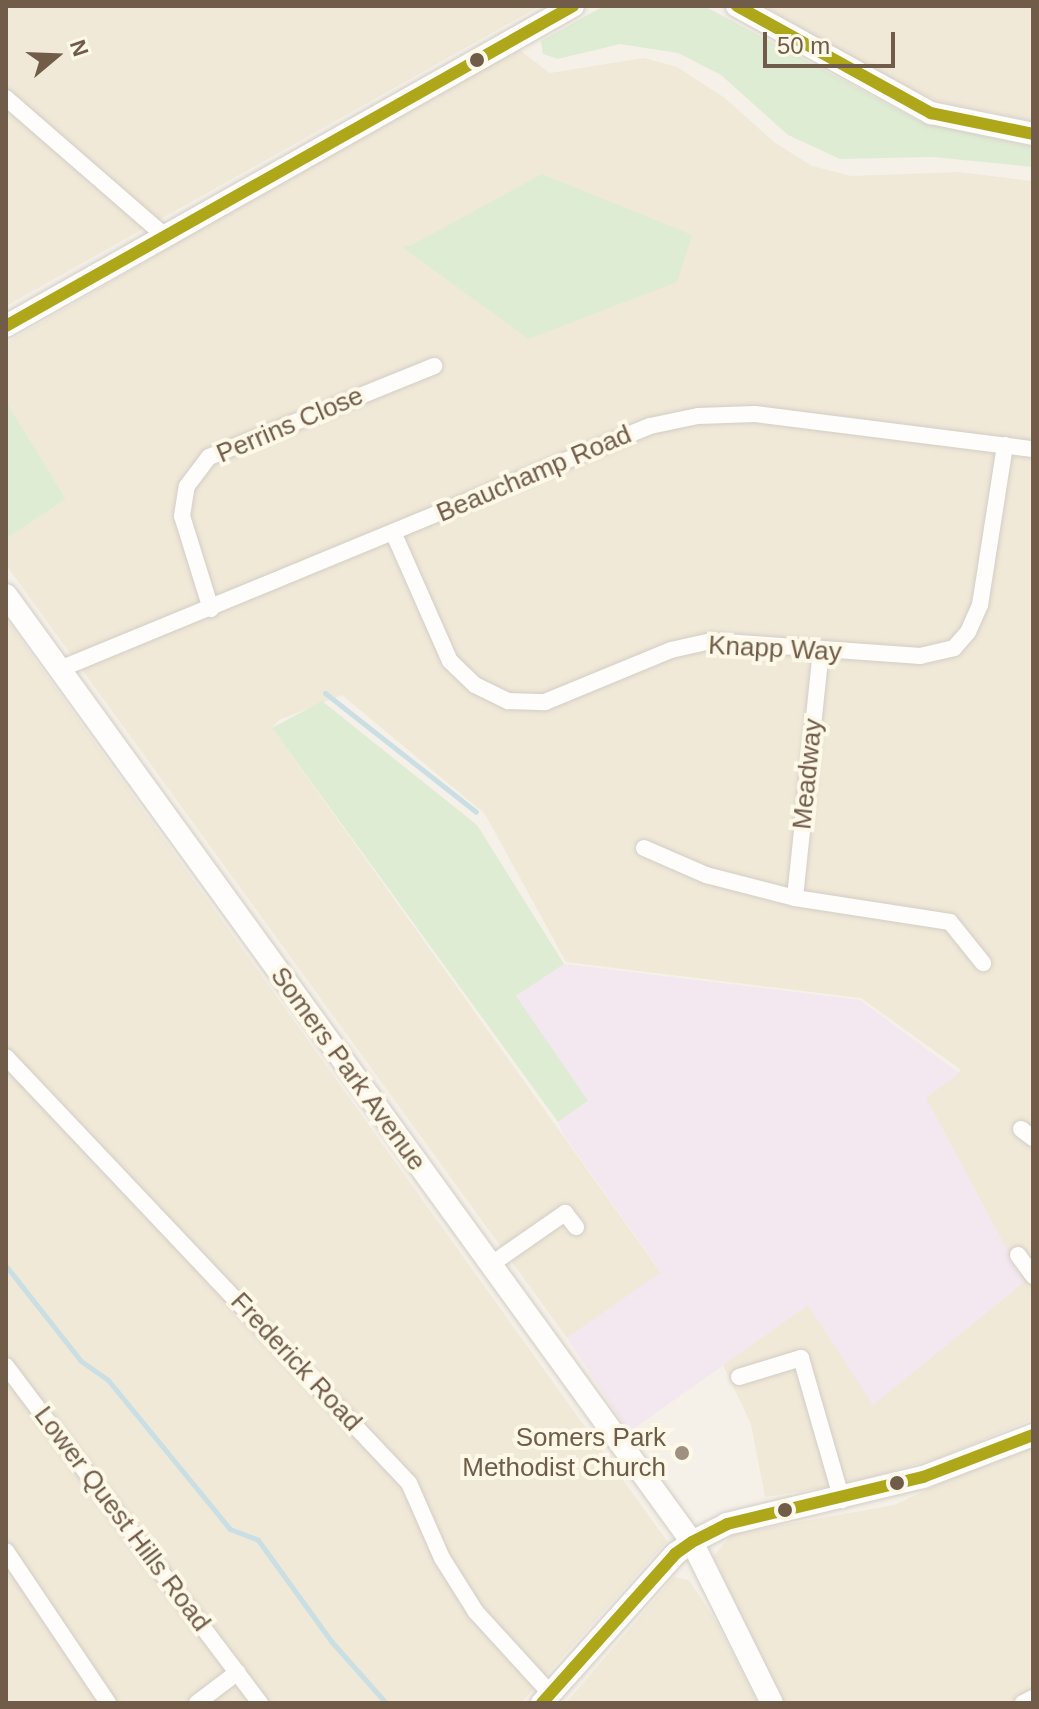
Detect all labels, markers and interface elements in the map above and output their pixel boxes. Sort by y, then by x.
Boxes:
north arrow [16,16,96,96]
scale bar [767,16,899,66]
text: 50 m [777,32,830,59]
text: N [65,36,94,60]
unlabelled marker [469,52,485,68]
street label: Perrins Close [212,380,368,470]
street label: Beauchamp Road [432,419,636,529]
street label: Knapp Way [708,630,842,668]
street label: Meadway [787,717,829,831]
street label: Somers Park Avenue [263,961,433,1177]
street label: Frederick Road [224,1286,368,1438]
street label: Lower Quest Hills Road [27,1401,217,1637]
place label: Somers Park Methodist Church [462,1422,666,1484]
marker: Somers Park Methodist Church [673,1444,691,1462]
unlabelled marker [889,1475,905,1491]
unlabelled marker [777,1502,793,1518]

